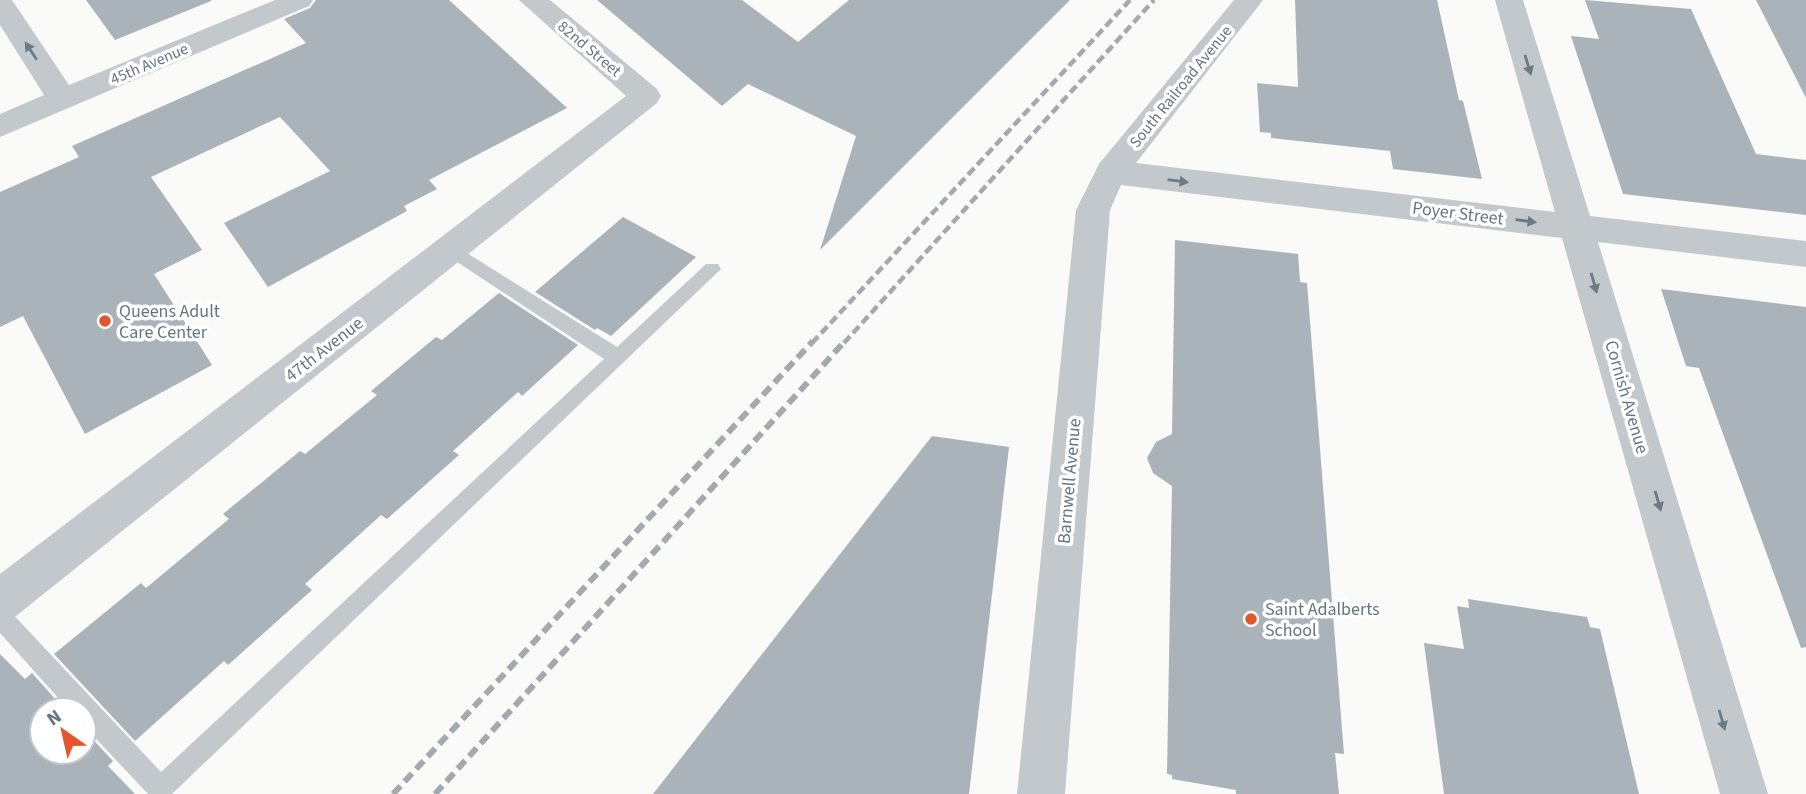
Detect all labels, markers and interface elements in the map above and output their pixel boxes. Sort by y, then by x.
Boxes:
street label: 82nd Street [553,16,626,82]
street label: South Railroad Avenue [1125,21,1237,152]
street label: 45th Avenue [107,38,192,90]
one-way arrow [25,41,38,61]
one-way arrow [1524,55,1534,76]
one-way arrow [1167,175,1189,186]
street label: Poyer Street [1411,196,1505,231]
one-way arrow [1515,216,1537,227]
one-way arrow [1589,273,1599,294]
place label: Queens Adult Care Center [119,299,220,345]
street label: 47th Avenue [280,311,369,388]
marker: Queens Adult Care Center [97,313,113,329]
street label: Cornish Avenue [1598,337,1655,457]
street label: Barnwell Avenue [1052,417,1087,545]
one-way arrow [1653,491,1664,513]
place label: Saint Adalberts School [1265,597,1380,643]
marker: Saint Adalberts School [1243,611,1259,627]
north arrow [28,696,98,766]
text: N [42,703,67,733]
one-way arrow [1718,709,1728,730]

